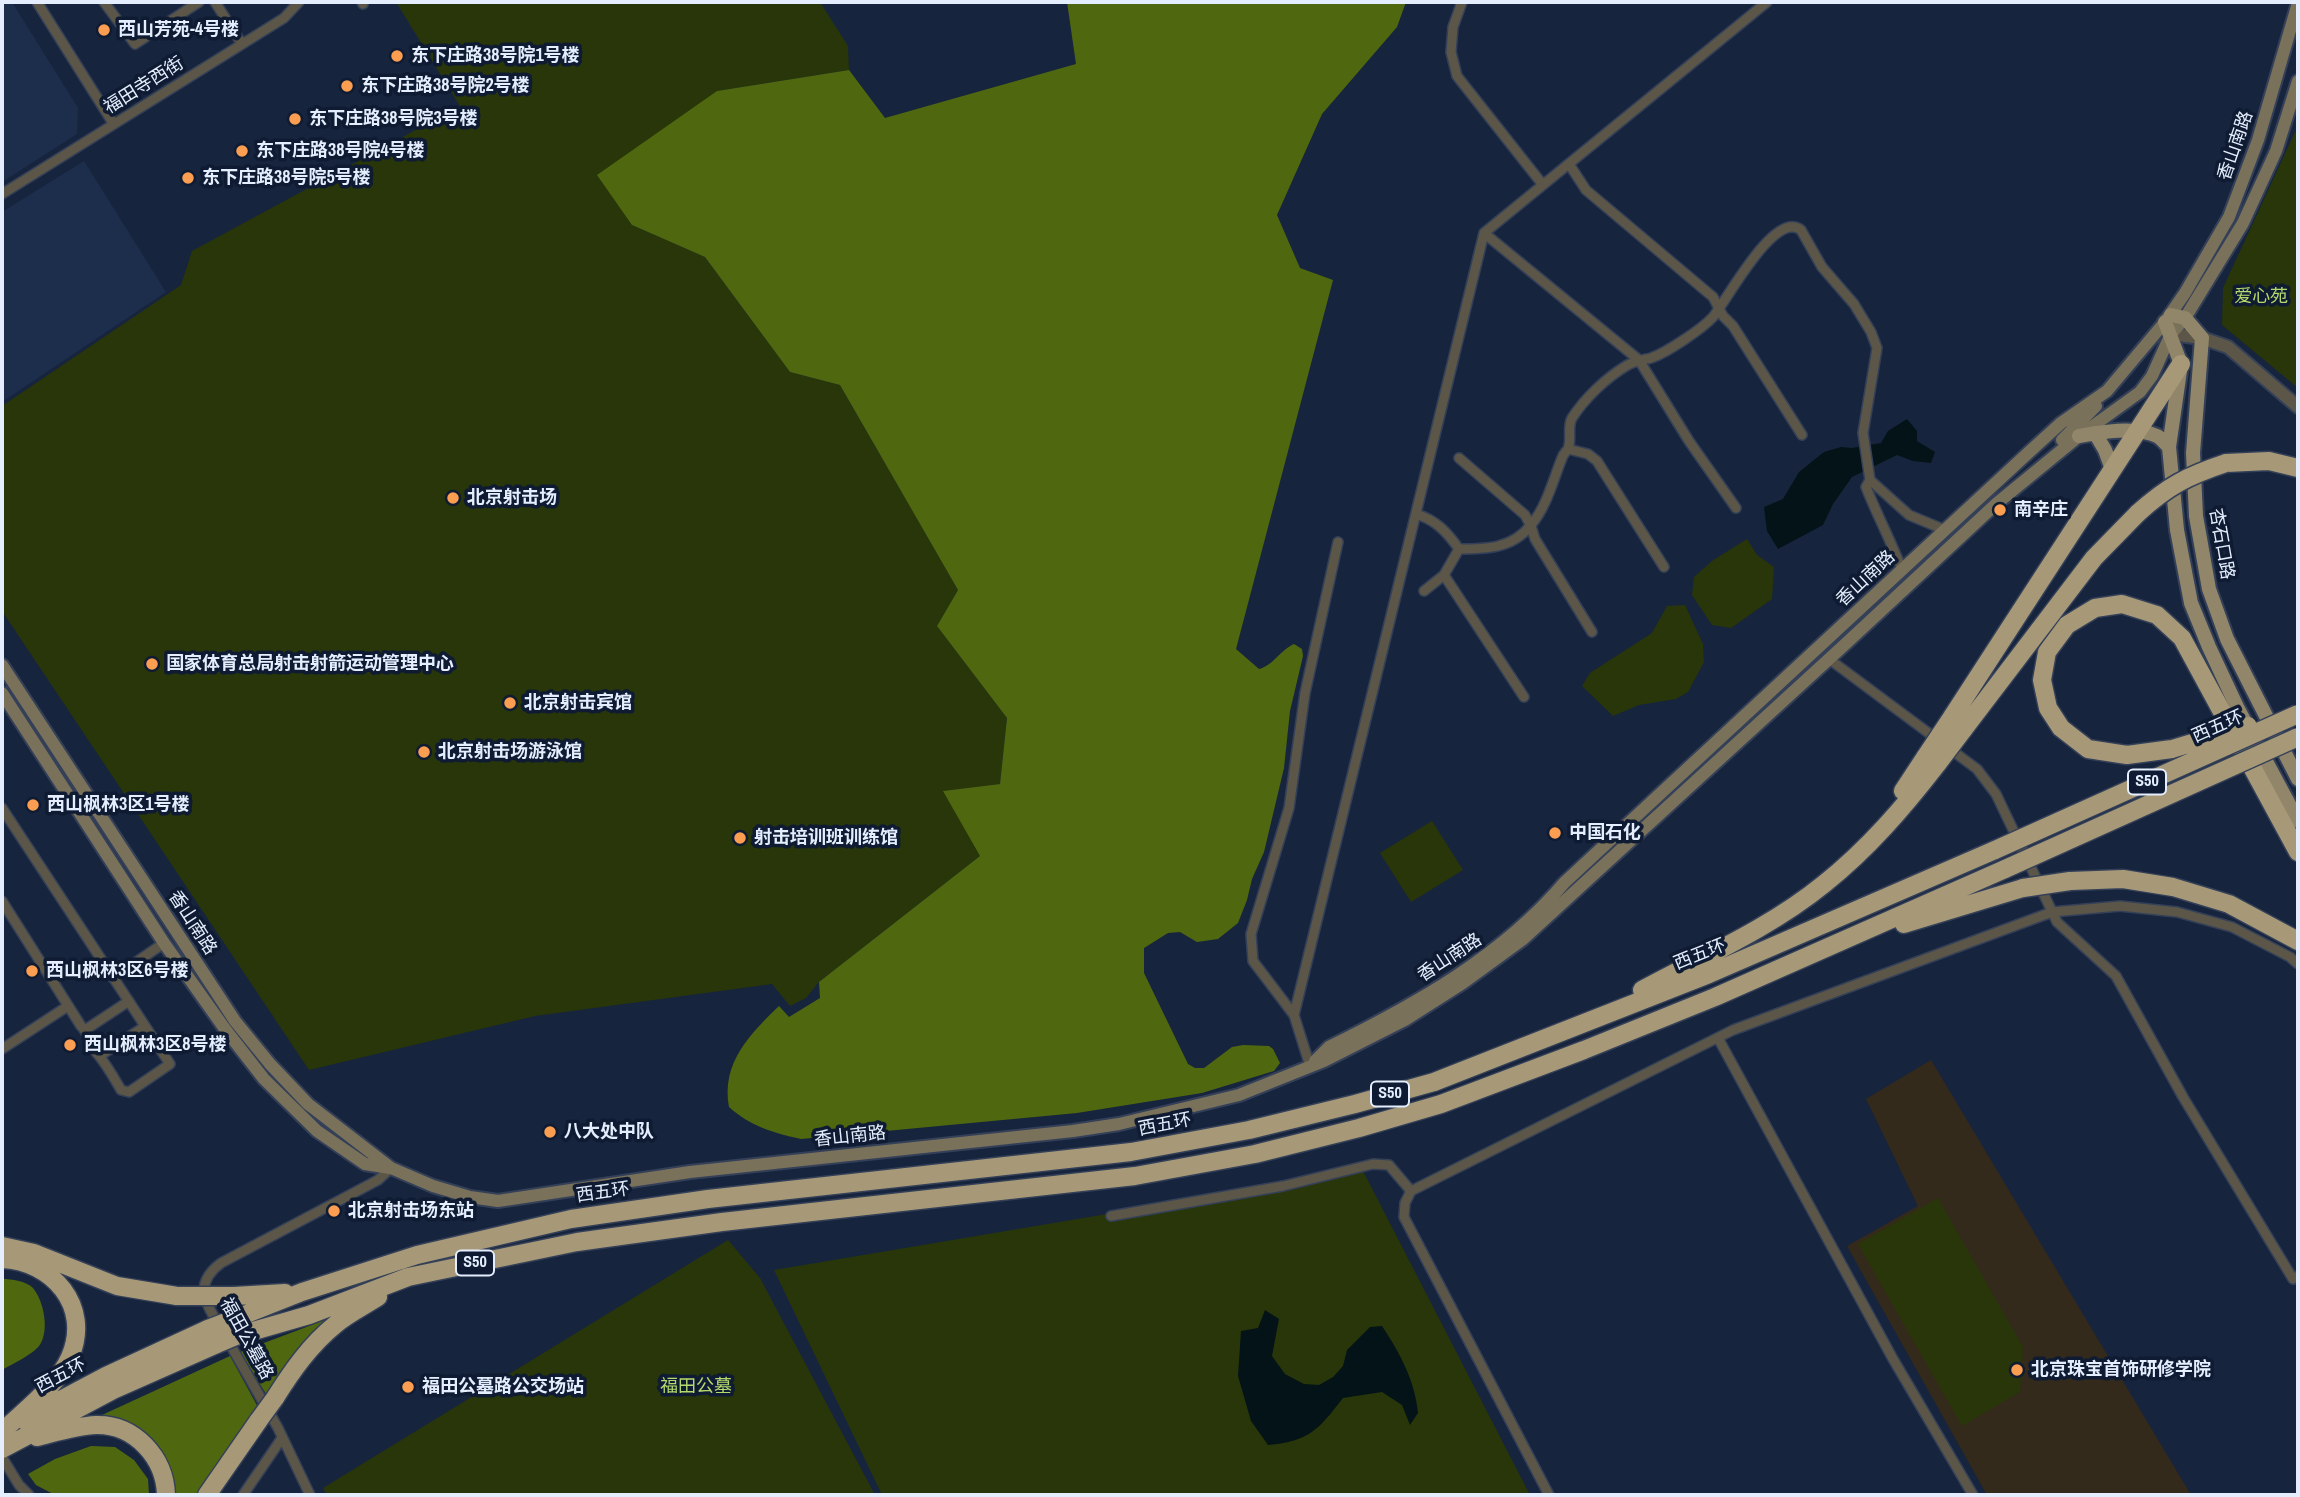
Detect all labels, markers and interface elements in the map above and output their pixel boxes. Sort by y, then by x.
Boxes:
place label: 西山芳苑-4号楼 [118,19,239,41]
marker: 西山芳苑-4号楼 [96,22,112,38]
place label: 东下庄路38号院1号楼 [411,45,580,67]
marker: 东下庄路38号院1号楼 [389,48,405,64]
street label: 福田寺西街 [100,53,188,119]
place label: 东下庄路38号院2号楼 [361,75,530,97]
marker: 东下庄路38号院2号楼 [339,78,355,94]
place label: 东下庄路38号院3号楼 [309,108,478,130]
street label: 香山南路 [2214,108,2258,184]
marker: 东下庄路38号院3号楼 [287,111,303,127]
place label: 东下庄路38号院4号楼 [256,140,425,162]
marker: 东下庄路38号院4号楼 [234,143,250,159]
place label: 东下庄路38号院5号楼 [202,167,371,189]
marker: 东下庄路38号院5号楼 [180,170,196,186]
park label: 爱心苑 [2234,286,2288,308]
place label: 北京射击场 [467,487,557,509]
marker: 北京射击场 [445,490,461,506]
place label: 南辛庄 [2014,499,2068,521]
marker: 南辛庄 [1992,502,2008,518]
street label: 杏石口路 [2204,507,2238,581]
street label: 香山南路 [1832,547,1900,611]
place label: 国家体育总局射击射箭运动管理中心 [166,653,454,675]
marker: 国家体育总局射击射箭运动管理中心 [144,656,160,672]
place label: 北京射击宾馆 [524,692,632,714]
marker: 北京射击宾馆 [502,695,518,711]
street label: 西五环 [2189,706,2247,748]
place label: 北京射击场游泳馆 [438,741,582,763]
marker: 北京射击场游泳馆 [416,744,432,760]
road number: S50 [2128,769,2166,794]
place label: 西山枫林3区1号楼 [47,794,189,816]
marker: 西山枫林3区1号楼 [25,797,41,813]
place label: 中国石化 [1569,822,1641,844]
marker: 中国石化 [1547,825,1563,841]
place label: 射击培训班训练馆 [754,827,898,849]
marker: 射击培训班训练馆 [732,830,748,846]
street label: 香山南路 [163,887,221,959]
street label: 香山南路 [1414,929,1486,987]
street label: 西五环 [1671,935,1729,975]
place label: 西山枫林3区6号楼 [46,960,188,982]
marker: 西山枫林3区6号楼 [24,963,40,979]
place label: 西山枫林3区8号楼 [84,1034,226,1056]
marker: 西山枫林3区8号楼 [62,1037,78,1053]
road number: S50 [1371,1082,1409,1106]
street label: 西五环 [1136,1109,1194,1141]
place label: 八大处中队 [564,1121,654,1143]
street label: 香山南路 [813,1122,887,1152]
marker: 八大处中队 [542,1124,558,1140]
street label: 西五环 [575,1179,631,1207]
place label: 北京射击场东站 [348,1200,474,1222]
marker: 北京射击场东站 [326,1203,342,1219]
road number: S50 [456,1250,494,1275]
street label: 福田公墓路 [215,1294,277,1384]
street label: 西五环 [32,1354,90,1398]
place label: 北京珠宝首饰研修学院 [2031,1359,2211,1381]
marker: 北京珠宝首饰研修学院 [2009,1362,2025,1378]
place label: 福田公墓路公交场站 [422,1376,584,1398]
park label: 福田公墓 [660,1376,732,1398]
marker: 福田公墓路公交场站 [400,1379,416,1395]

